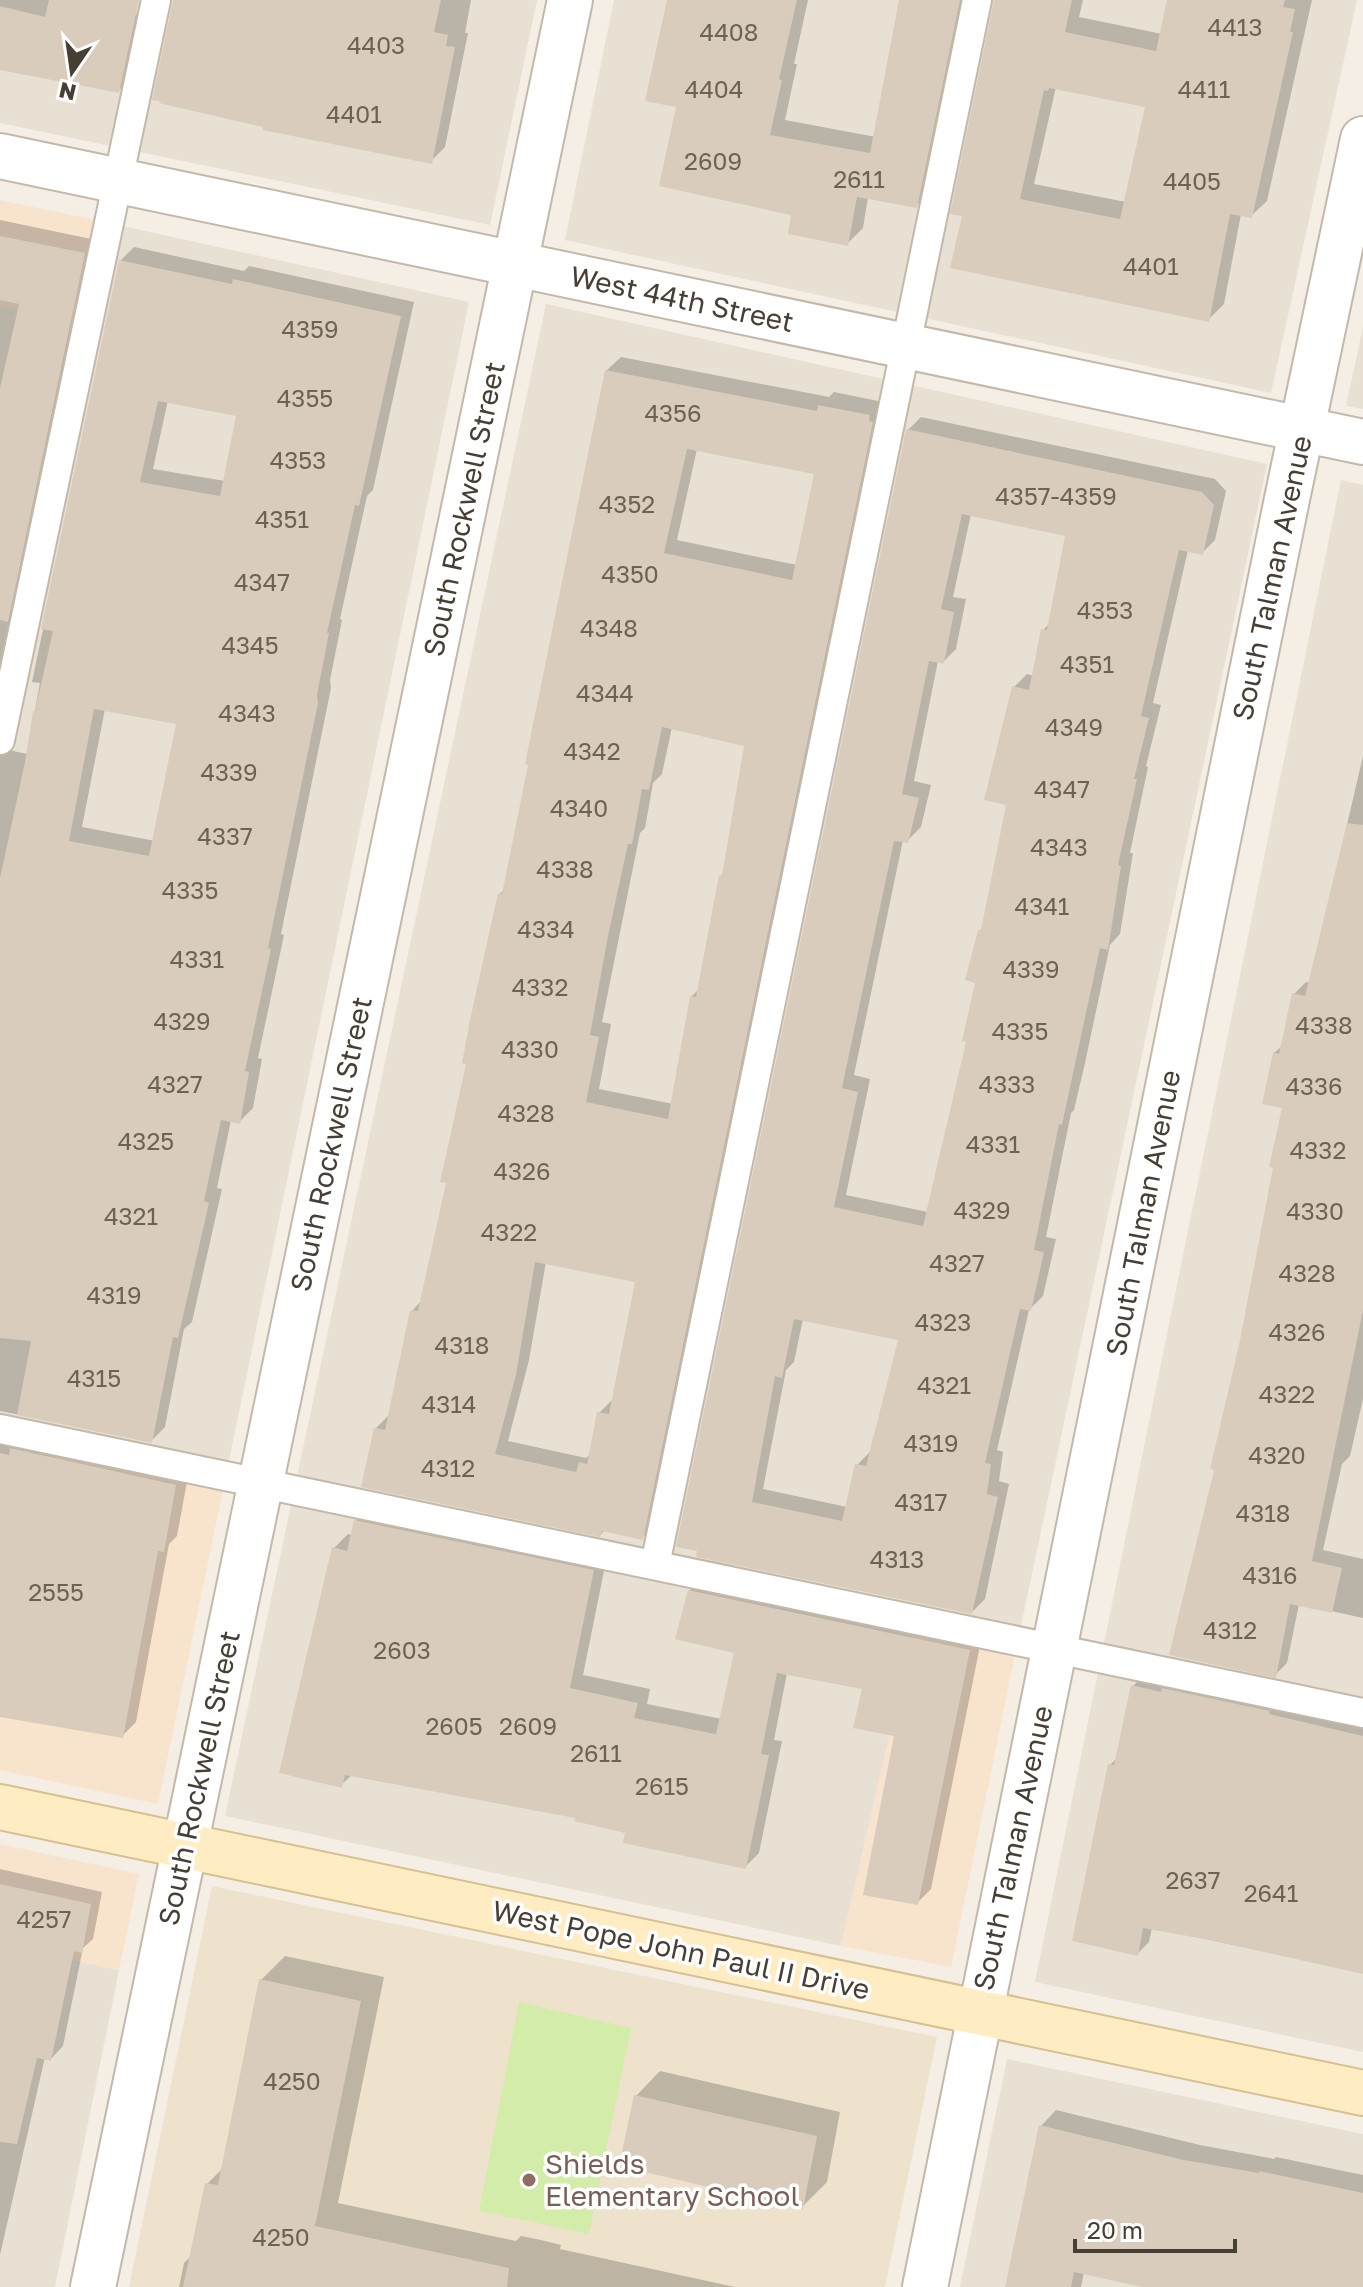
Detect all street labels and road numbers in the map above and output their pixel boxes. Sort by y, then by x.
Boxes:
street label: West 44th Street [567,259,797,338]
street label: South Rockwell Street [416,359,511,659]
street label: South Talman Avenue [1225,432,1318,723]
street label: South Rockwell Street [283,994,378,1294]
street label: South Talman Avenue [1099,1067,1186,1359]
street label: South Rockwell Street [151,1628,246,1928]
street label: South Talman Avenue [966,1702,1059,1993]
street label: West Pope John Paul II Drive [489,1893,873,2006]

